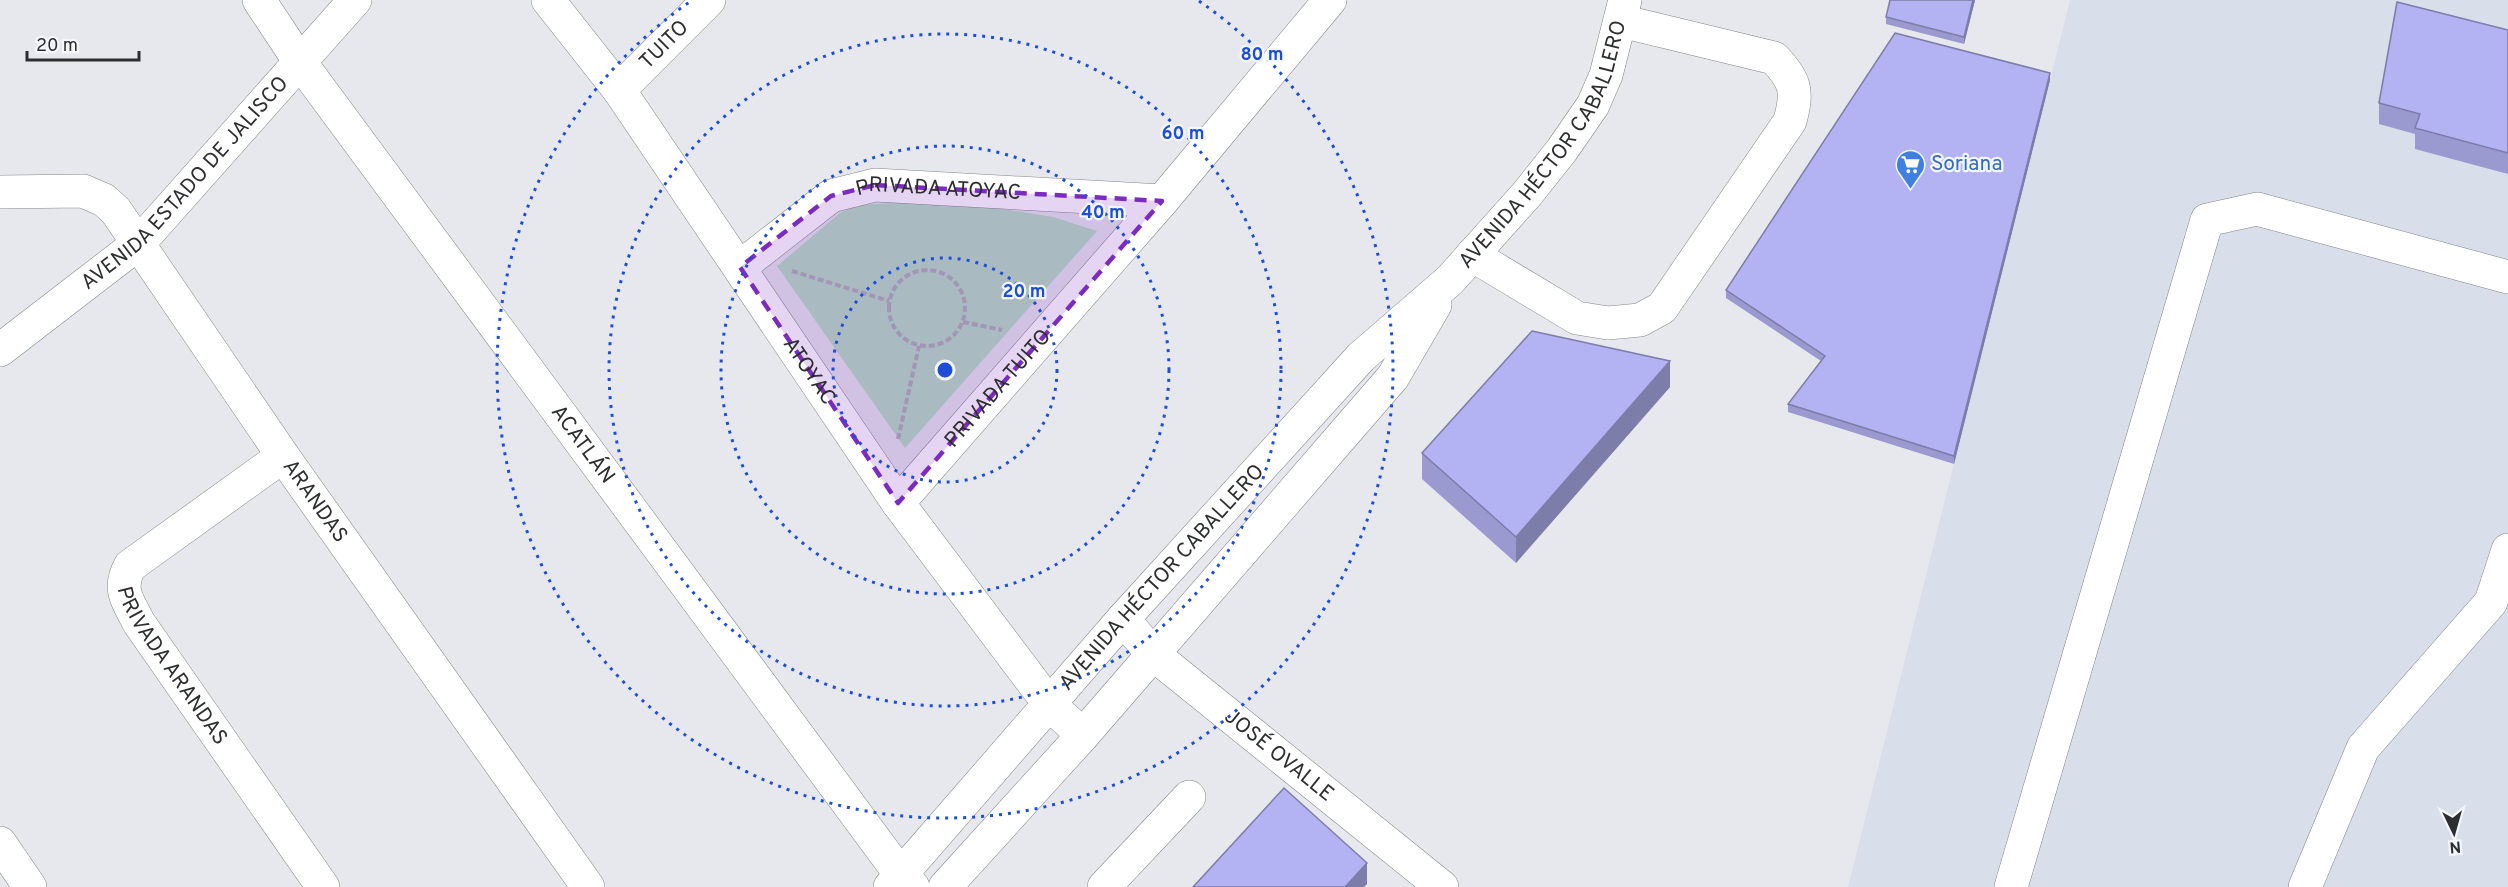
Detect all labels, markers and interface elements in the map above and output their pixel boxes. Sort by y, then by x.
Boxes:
street label: TUITO [634,14,695,75]
street label: AVENIDA HÉCTOR CABALLERO [1453,18,1633,274]
scale bar [27,24,140,62]
text: 20 m [36,35,78,58]
text: 80 m [1240,44,1284,67]
street label: AVENIDA ESTADO DE JALISCO [76,70,294,296]
text: 60 m [1161,123,1205,146]
supermarket icon: Soriana [1894,148,1926,190]
place label: Soriana [1931,151,2003,178]
street label: PRIVADA ATOYAC [853,171,1022,207]
text: 40 m [1081,202,1125,225]
text: 20 m [1002,281,1046,304]
street label: PRIVADA TUITO [939,324,1057,454]
street label: ATOYAC [777,332,841,410]
centre of rings [935,360,955,380]
street label: ACATLÁN [545,400,621,489]
street label: ARANDAS [276,454,354,548]
street label: AVENIDA HÉCTOR CABALLERO [1053,459,1270,696]
street label: PRIVADA ARANDAS [110,584,234,750]
street label: JOSÉ OVALLE [1219,703,1339,808]
north arrow [2424,803,2484,863]
text: N [2449,835,2462,856]

